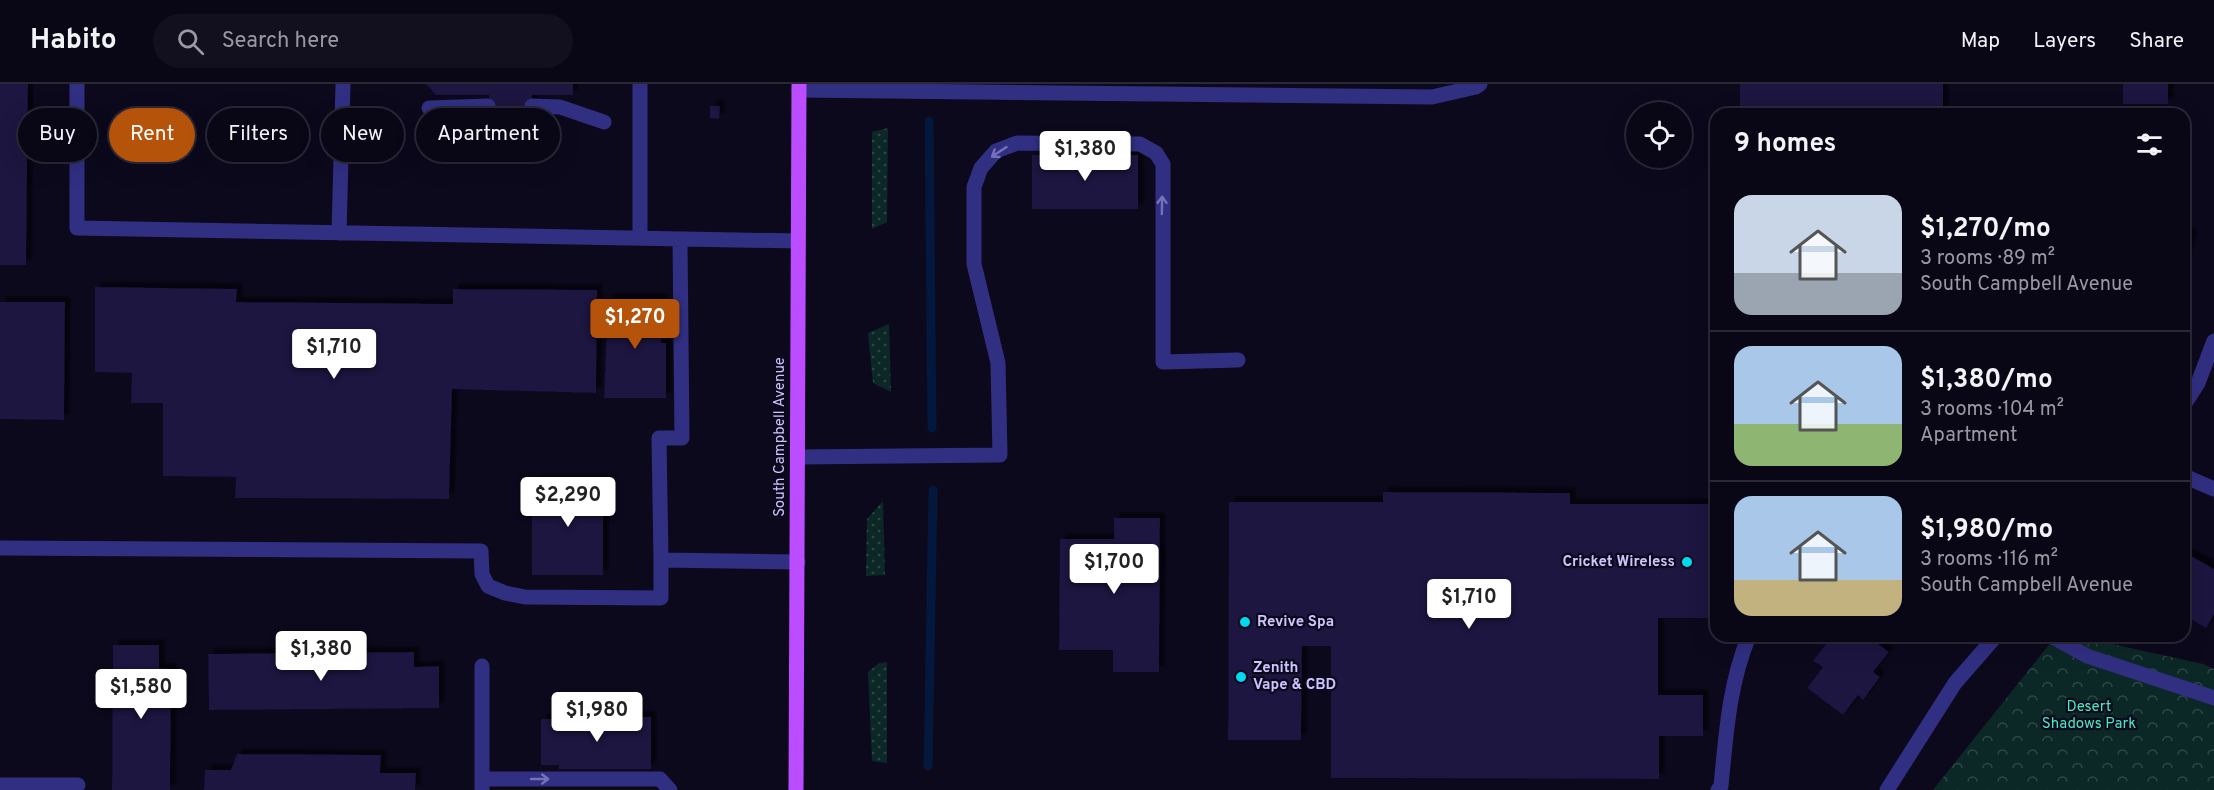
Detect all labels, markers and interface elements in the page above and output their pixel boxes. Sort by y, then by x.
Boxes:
search box [153,14,573,68]
text: Habito [30,23,117,59]
icon: search [174,25,207,58]
text: Search here [222,28,339,55]
text: Map [1961,28,2000,55]
text: Layers [2033,28,2096,55]
text: Share [2129,28,2184,55]
map controls [1626,102,1692,168]
button: locate [1626,102,1692,168]
chip: Buy [18,108,97,162]
chip: Rent [109,108,195,162]
chip: Filters [207,108,309,162]
chip: New [321,108,404,162]
chip: Apartment [416,108,560,162]
text: 9 homes [1734,128,1836,161]
icon: filters [2133,128,2166,161]
pin: $1,380 [1036,131,1134,182]
text: $1,380 [1054,137,1116,163]
one-way arrow [990,146,1007,159]
one-way arrow [1156,195,1168,215]
text: $1,270/mo [1920,213,2051,246]
icon: home [1782,219,1854,291]
text: 3 rooms · 89 m² [1920,246,2055,272]
text: South Campbell Avenue [1920,272,2133,298]
pin: $1,270 [586,299,684,350]
text: $1,270 [604,305,666,331]
pin: $1,710 [285,329,383,380]
text: $1,710 [306,335,362,361]
street label: South Campbell Avenue [771,357,790,517]
text: $1,380/mo [1920,364,2053,397]
icon: home [1782,370,1854,442]
text: 3 rooms · 104 m² [1920,397,2064,423]
text: Apartment [1920,423,2018,449]
pin: $2,290 [519,477,617,528]
text: $2,290 [534,483,602,509]
text: $1,980/mo [1920,514,2053,547]
icon: home [1782,520,1854,592]
pin: $1,700 [1065,544,1163,595]
text: 3 rooms · 116 m² [1920,547,2058,573]
text: $1,700 [1084,550,1144,576]
place label: Cricket Wireless [1562,553,1675,572]
marker: Cricket Wireless [1680,555,1694,569]
text: South Campbell Avenue [1920,573,2133,599]
pin: $1,710 [1420,579,1518,630]
text: $1,710 [1441,585,1497,611]
place label: Revive Spa [1257,613,1334,632]
marker: Revive Spa [1238,615,1252,629]
pin: $1,380 [272,631,370,682]
text: $1,380 [290,637,352,663]
place label: Zenith Vape & CBD [1253,659,1336,695]
pin: $1,580 [92,669,190,720]
marker: Zenith Vape & CBD [1234,670,1248,684]
text: $1,580 [110,675,172,701]
pin: $1,980 [548,692,646,743]
text: $1,980 [566,698,628,724]
park label: Desert Shadows Park [2042,698,2136,734]
one-way arrow [530,773,550,785]

